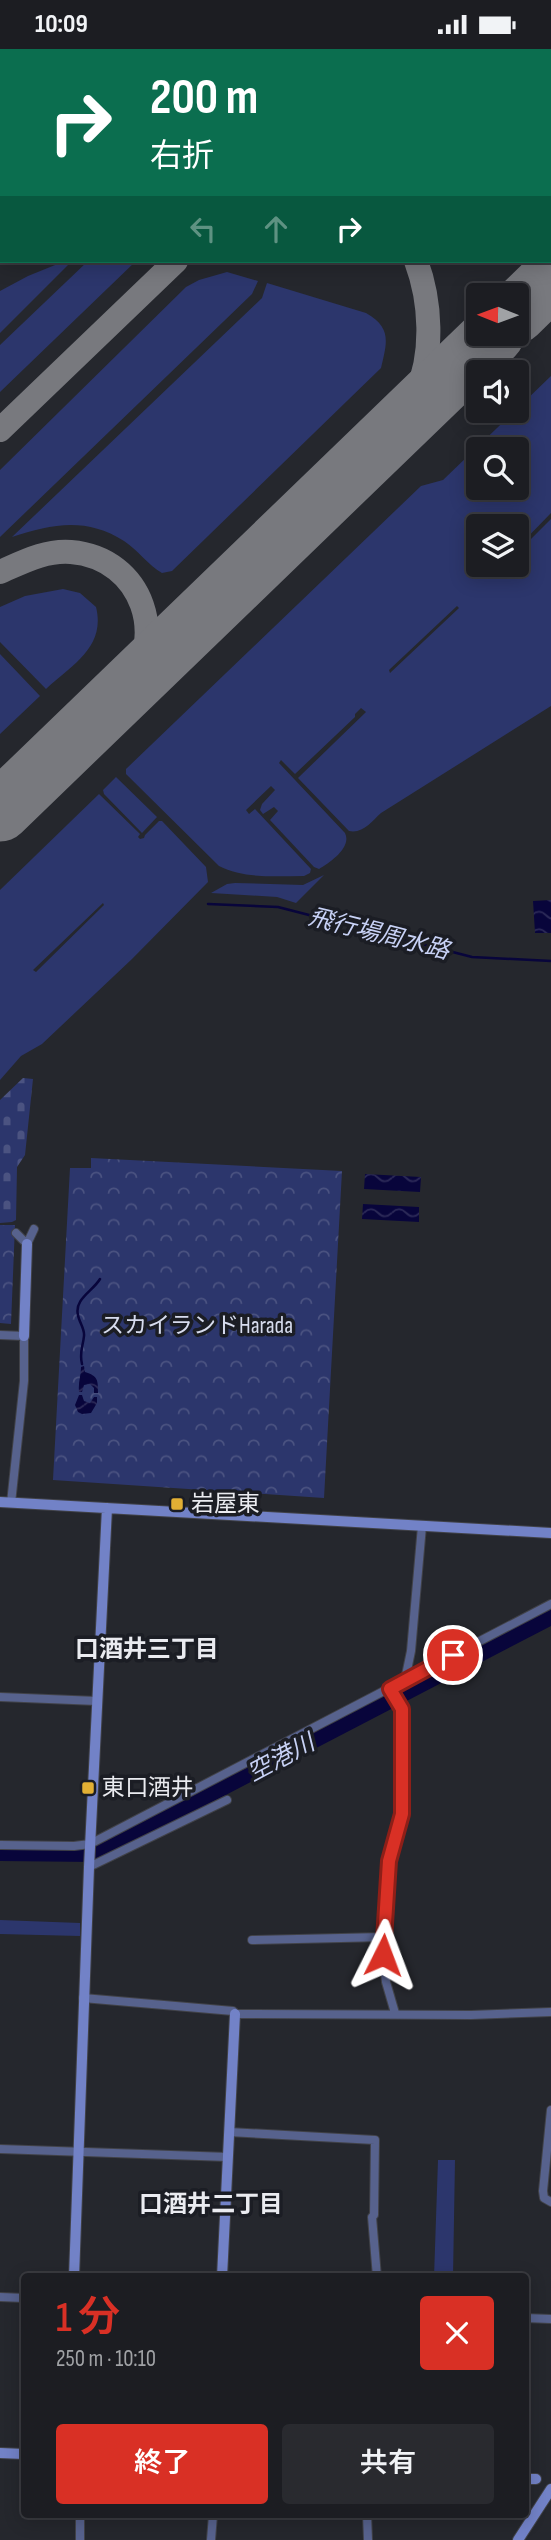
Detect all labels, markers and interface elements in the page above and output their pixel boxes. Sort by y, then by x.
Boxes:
text: 10:09 [35,9,88,40]
text: 200 m [150,69,258,128]
icon: right [35,77,126,168]
text: 右折 [150,137,214,176]
icon: left [184,210,222,248]
icon: ahead [257,210,295,248]
icon: right [330,210,368,248]
north arrow [466,283,528,347]
map controls [466,283,529,577]
button: sound [466,360,529,423]
button: search [466,437,529,500]
button: layers [466,514,529,577]
water label: 飛行場周水路 [306,903,454,966]
park label: スカイランドHarada [101,1312,293,1340]
place label: 岩屋東 [191,1490,260,1518]
marker: 岩屋東 [169,1496,185,1512]
pin [423,1625,483,1685]
district label: 口酒井三丁目 [75,1635,219,1664]
icon: arrive [434,1636,472,1674]
water label: 空港川 [242,1727,322,1788]
place label: 東口酒井 [102,1774,194,1802]
marker: 東口酒井 [80,1780,96,1796]
position arrow [346,1918,420,1992]
district label: 口酒井二丁目 [139,2190,283,2219]
text: 1 分 [56,2293,120,2344]
button: close [420,2296,494,2370]
text: 250 m · 10:10 [56,2345,156,2373]
button: 終了 [56,2424,268,2504]
button: 共有 [282,2424,494,2504]

